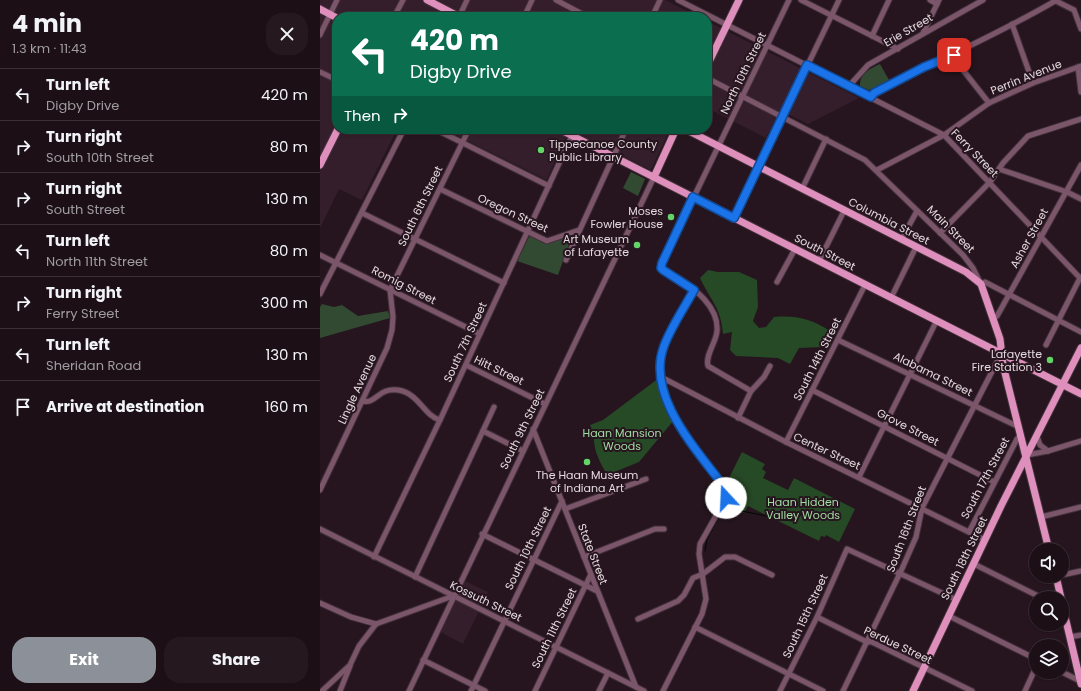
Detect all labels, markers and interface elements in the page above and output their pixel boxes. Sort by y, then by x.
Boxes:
text: 4 min [12,7,82,40]
street label: Erie Street [880,9,936,51]
button: close [266,13,308,55]
text: 420 m [410,21,499,60]
icon: left [344,28,396,80]
street label: North 10th Street [716,29,770,117]
pin [937,38,971,72]
text: 1.3 km · 11:43 [12,39,87,58]
icon: arrive [943,44,965,66]
street label: Perrin Avenue [988,55,1064,99]
text: Digby Drive [410,59,512,84]
text: Turn left [46,74,110,95]
icon: left [12,84,34,106]
text: 420 m [261,84,308,105]
text: Digby Drive [46,96,119,115]
icon: right [389,104,411,126]
text: Then [344,105,381,126]
street label: Ferry Street [948,125,1002,181]
text: Turn right [46,126,122,147]
icon: right [12,136,34,158]
text: 80 m [270,136,308,157]
place label: Tippecanoe County Public Library [549,136,658,165]
marker: Tippecanoe County Public Library [536,145,546,155]
text: South 10th Street [46,148,154,167]
street label: South 6th Street [394,163,446,249]
text: Turn right [46,178,122,199]
icon: right [12,188,34,210]
text: 130 m [265,188,308,209]
street label: Oregon Street [475,190,551,236]
street label: Columbia Street [846,194,932,248]
text: South Street [46,200,125,219]
street label: Main Street [923,201,979,257]
place label: Moses Fowler House [591,203,663,232]
street label: Asher Street [1006,205,1052,271]
marker: Moses Fowler House [666,212,676,222]
text: Turn left [46,230,110,251]
street label: South Street [792,230,858,274]
place label: Art Museum of Lafayette [563,231,629,260]
icon: left [12,240,34,262]
text: 80 m [270,240,308,261]
marker: Art Museum of Lafayette [632,240,642,250]
text: North 11th Street [46,252,148,271]
street label: Romig Street [369,262,439,308]
text: Turn right [46,282,122,303]
icon: right [12,292,34,314]
text: 300 m [261,292,308,313]
street label: South 7th Street [439,299,491,385]
text: Ferry Street [46,304,119,323]
street label: South 14th Street [789,315,845,403]
text: Turn left [46,334,110,355]
icon: left [12,344,34,366]
text: 130 m [265,344,308,365]
place label: Lafayette Fire Station 3 [972,346,1042,375]
street label: Alabama Street [891,348,975,400]
street label: Lingle Avenue [334,351,380,427]
street label: Hitt Street [471,351,527,389]
marker: Lafayette Fire Station 3 [1045,355,1055,365]
text: Sheridan Road [46,356,141,375]
street label: South 9th Street [496,386,548,472]
icon: arrive [12,396,34,418]
text: Arrive at destination [46,396,204,417]
text: 160 m [265,396,308,417]
street label: Grove Street [874,404,942,450]
park label: Haan Mansion Woods [583,425,661,454]
street label: Center Street [791,428,863,474]
street label: South 17th Street [957,434,1013,522]
marker: The Haan Museum of Indiana Art [582,457,592,467]
place label: The Haan Museum of Indiana Art [536,467,638,496]
position arrow [705,477,747,519]
street label: South 16th Street [882,484,930,574]
park label: Haan Hidden Valley Woods [766,494,840,523]
street label: South 10th Street [501,504,555,592]
street label: South 18th Street [937,514,991,602]
street label: State Street [574,521,612,587]
map controls [1029,543,1069,679]
button: sound [1029,543,1069,583]
street label: South 15th Street [778,571,832,661]
street label: Kossuth Street [447,577,525,625]
street label: South 11th Street [528,585,580,671]
button: search [1029,591,1069,631]
street label: Perdue Street [861,622,935,668]
button: Exit [12,637,156,683]
button: Share [164,637,308,683]
button: layers [1029,639,1069,679]

